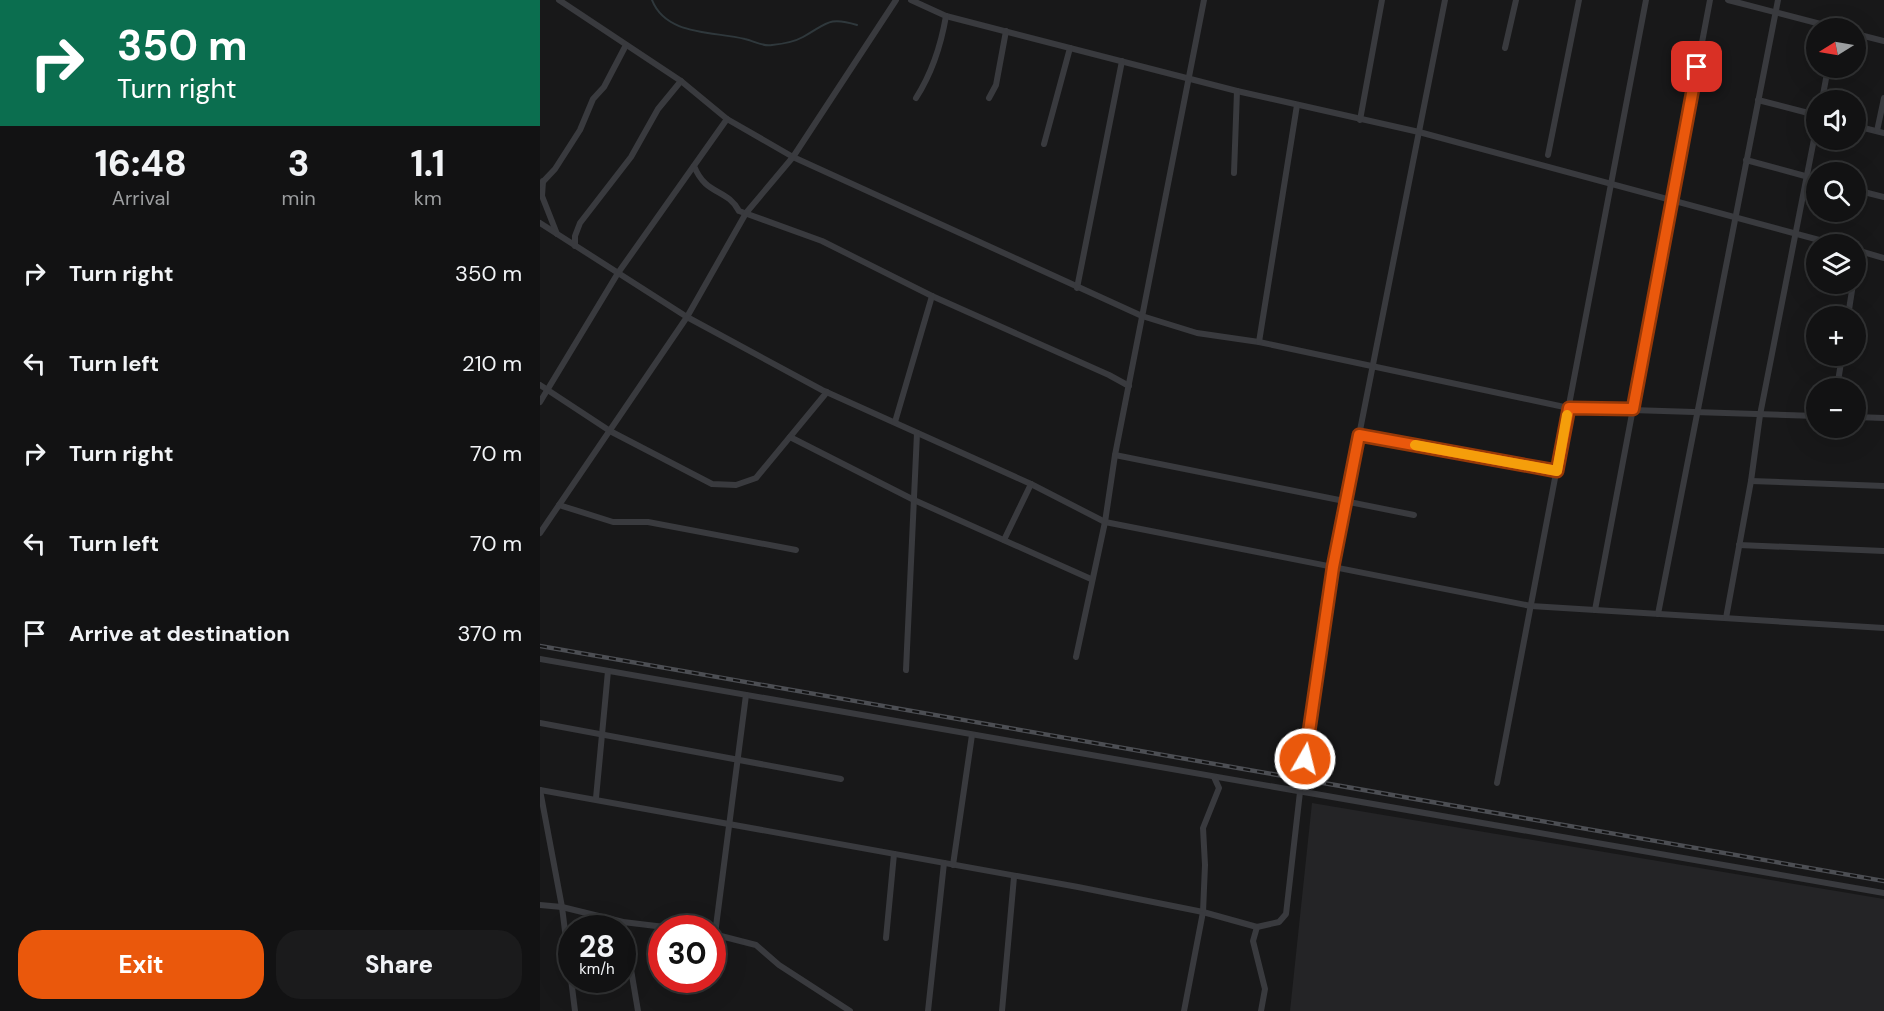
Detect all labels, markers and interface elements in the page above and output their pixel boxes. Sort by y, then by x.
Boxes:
text: 350 m [117,18,247,73]
north arrow [1806,18,1866,78]
map controls [1806,18,1866,438]
icon: right [18,24,96,102]
pin [1671,41,1722,92]
icon: arrive [1680,50,1713,83]
text: Turn right [117,71,237,106]
button: sound [1806,90,1866,150]
text: 16:48 [95,140,187,187]
text: 3 [288,140,310,187]
text: 1.1 [411,140,445,187]
button: search [1806,162,1866,222]
text: Arrival [112,185,170,211]
text: min [282,185,316,211]
text: km [414,185,442,211]
button: layers [1806,234,1866,294]
icon: right [18,257,51,290]
text: Turn right [69,259,174,288]
text: 350 m [455,259,522,288]
button: + [1806,306,1866,366]
icon: left [18,347,51,380]
text: Turn left [69,349,159,378]
text: 210 m [462,349,522,378]
button: − [1806,378,1866,438]
icon: right [18,437,51,470]
text: Turn right [69,439,174,468]
text: 70 m [470,439,522,468]
icon: left [18,527,51,560]
text: Turn left [69,529,159,558]
text: 70 m [470,529,522,558]
icon: arrive [18,617,51,650]
text: Arrive at destination [69,619,290,648]
text: 370 m [457,619,522,648]
position arrow [1273,727,1337,791]
speed limit sign: 30 [648,915,726,993]
text: 28 [579,927,615,966]
button: Exit [18,930,264,999]
button: Share [276,930,522,999]
text: km/h [579,959,615,979]

